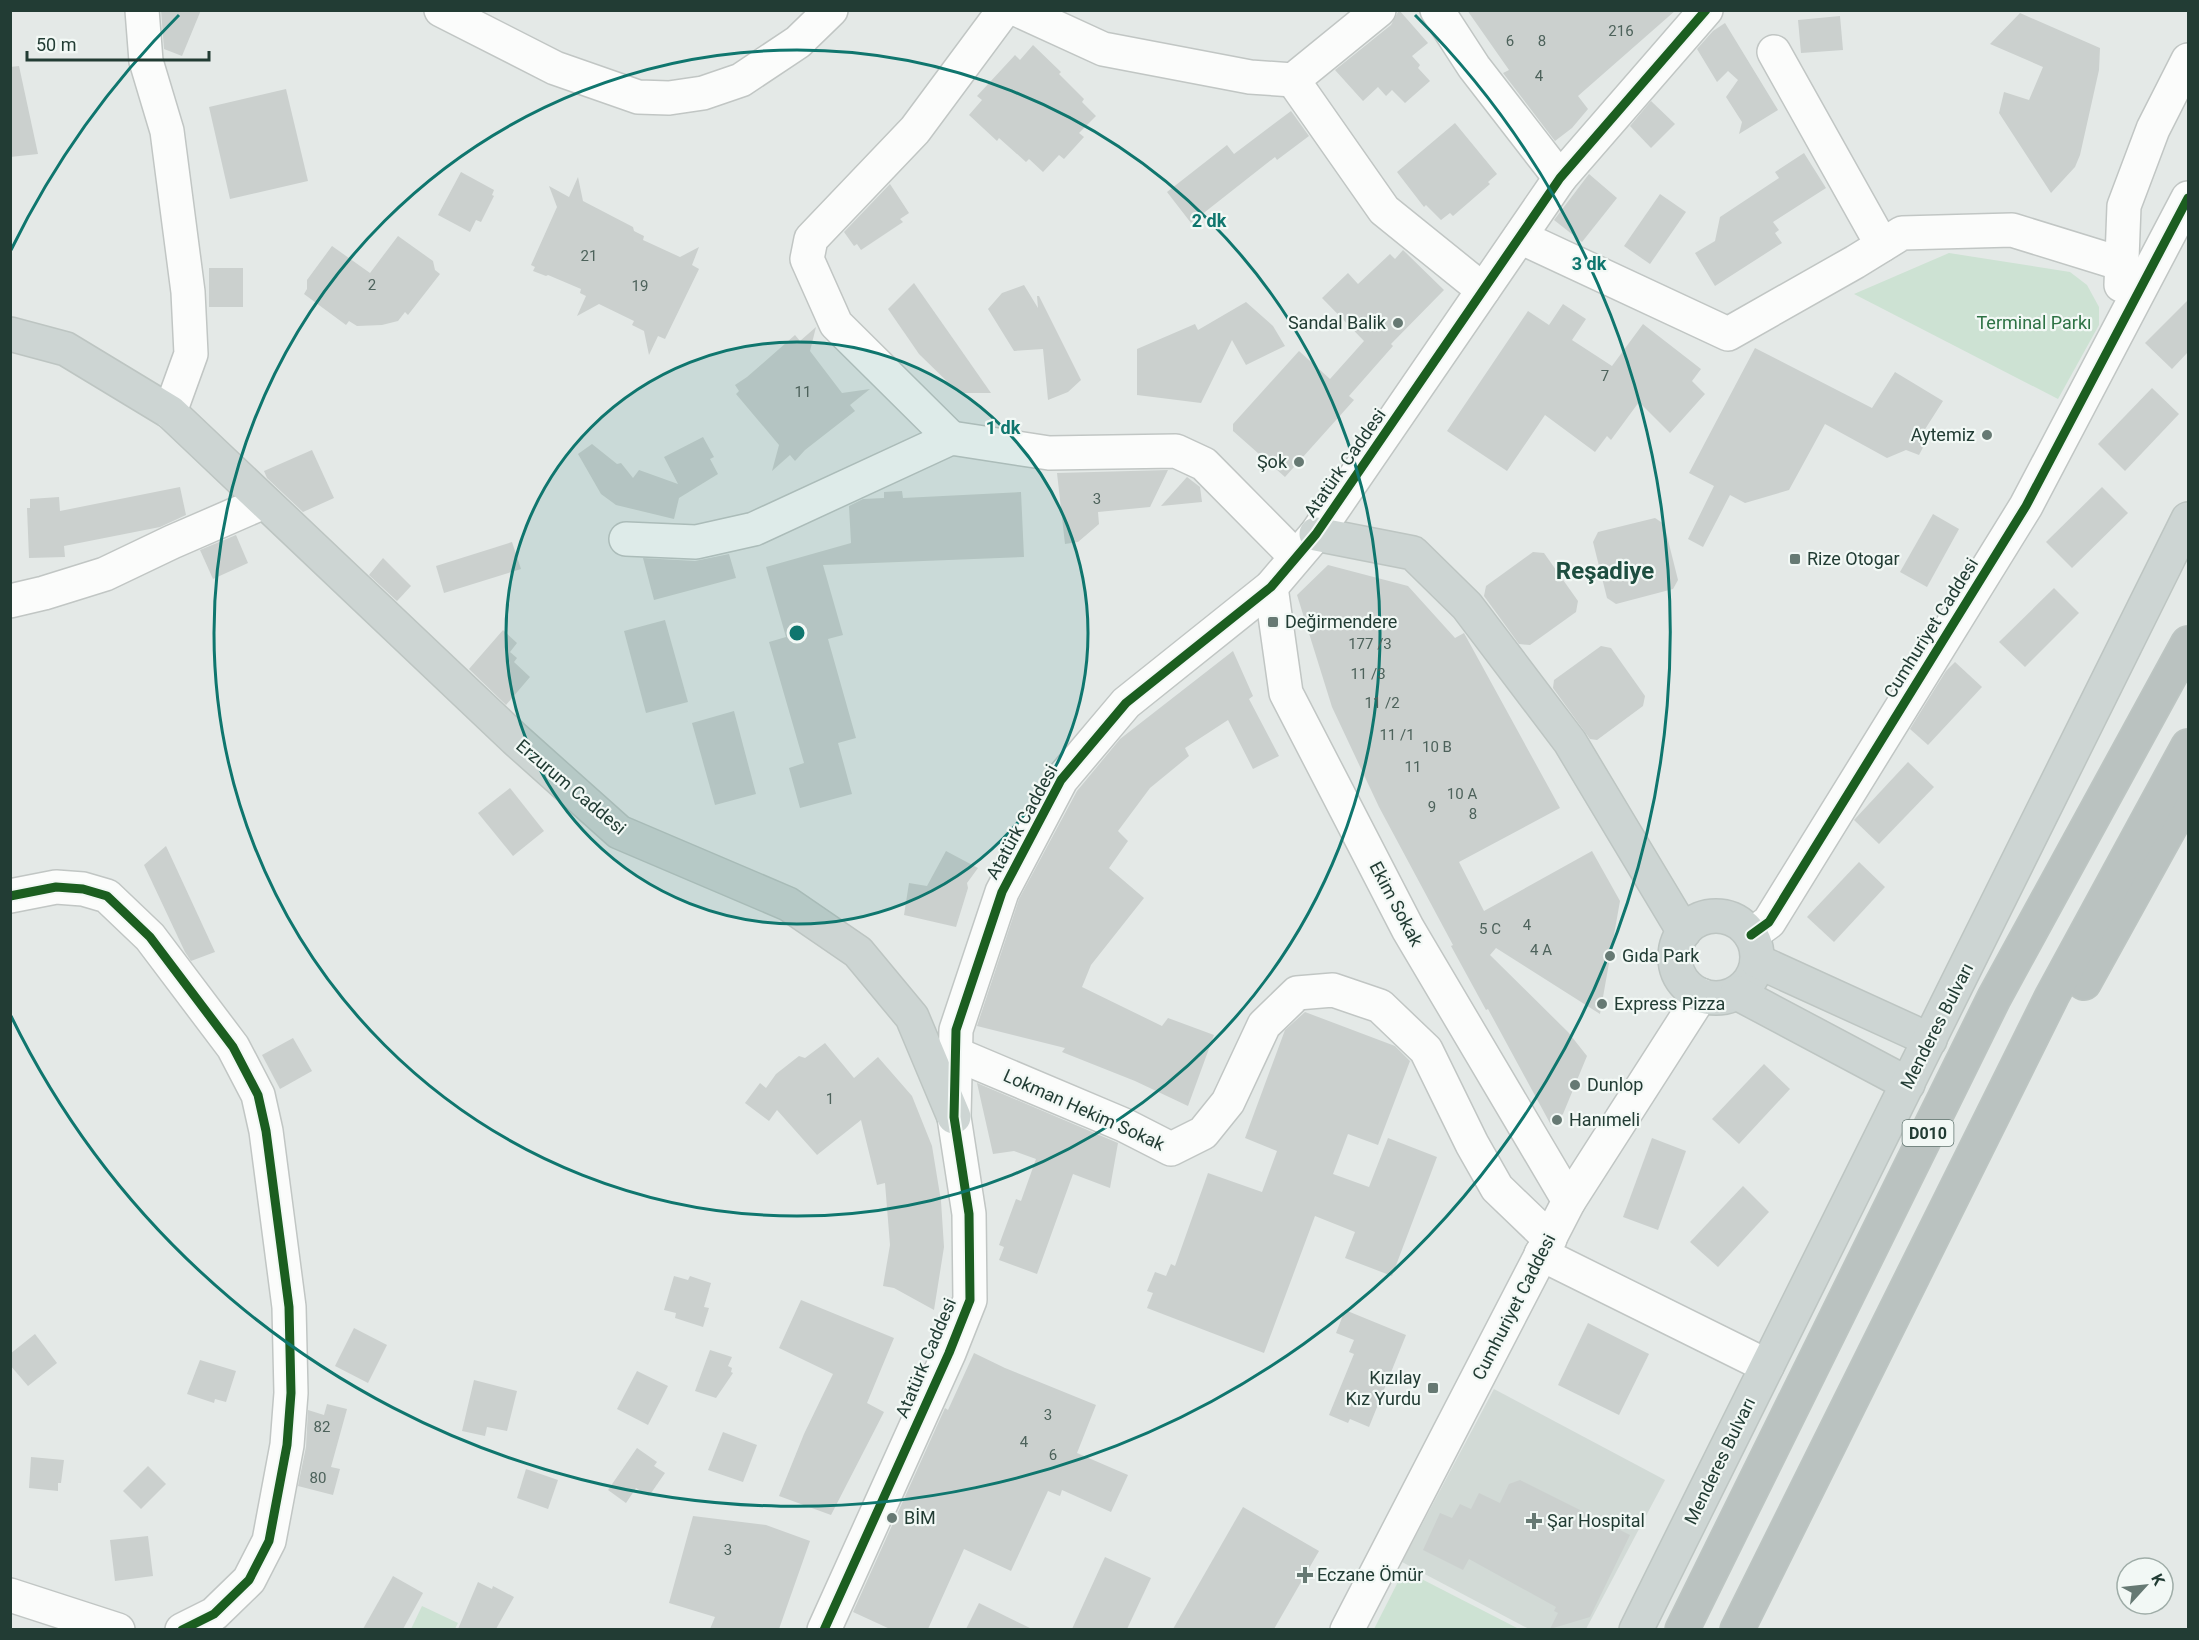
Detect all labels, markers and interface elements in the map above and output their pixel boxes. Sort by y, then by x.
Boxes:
house number: 216 [1608,22,1634,40]
scale bar [27,24,208,62]
house number: 6 [1506,32,1514,50]
house number: 8 [1538,32,1546,50]
text: 50 m [36,34,76,55]
house number: 4 [1535,67,1544,85]
text: 2 dk [1192,210,1227,231]
house number: 21 [581,247,597,265]
text: 3 dk [1572,253,1607,274]
house number: 2 [368,276,376,294]
house number: 19 [632,277,648,295]
place label: Sandal Balik [1288,312,1387,333]
park label: Terminal Parkı [1977,312,2091,333]
marker: Sandal Balik [1391,316,1405,330]
house number: 7 [1601,367,1609,385]
house number: 11 [795,383,811,401]
street label: Atatürk Caddesi [1299,404,1390,521]
text: 1 dk [986,417,1021,438]
place label: Aytemiz [1911,424,1975,445]
marker: Aytemiz [1980,428,1994,442]
place label: Şok [1257,451,1288,472]
marker: Şok [1292,455,1306,469]
house number: 3 [1093,490,1101,508]
place label: Rize Otogar [1807,548,1900,569]
marker: Rize Otogar [1788,552,1802,566]
street label: Cumhuriyet Caddesi [1879,554,1982,702]
district label: Reşadiye [1556,557,1654,585]
place label: Değirmendere [1285,611,1397,632]
marker: Değirmendere [1266,615,1280,629]
centre of rings [787,623,807,643]
house number: 177 /3 [1348,635,1392,653]
house number: 11 /3 [1350,665,1386,683]
house number: 11 /2 [1364,694,1400,712]
house number: 11 /1 [1379,726,1415,744]
street label: Erzurum Caddesi [512,735,630,839]
house number: 10 B [1422,738,1452,756]
house number: 11 [1405,758,1421,776]
street label: Atatürk Caddesi [981,761,1062,883]
house number: 10 A [1447,785,1477,803]
house number: 9 [1428,798,1436,816]
house number: 8 [1469,805,1477,823]
street label: Ekim Sokak [1365,858,1428,951]
house number: 4 [1523,916,1532,934]
house number: 5 C [1479,920,1501,938]
house number: 4 A [1530,941,1552,959]
place label: Gıda Park [1622,945,1700,966]
marker: Gıda Park [1603,949,1617,963]
street label: Menderes Bulvarı [1896,959,1977,1092]
place label: Express Pizza [1614,993,1725,1014]
marker: Express Pizza [1595,997,1609,1011]
street label: Lokman Hekim Sokak [1000,1065,1169,1155]
place label: Dunlop [1587,1074,1643,1095]
marker: Dunlop [1568,1078,1582,1092]
house number: 1 [826,1090,834,1108]
place label: Hanımeli [1569,1109,1640,1130]
marker: Hanımeli [1550,1113,1564,1127]
road number: D010 [1902,1120,1954,1146]
street label: Cumhuriyet Caddesi [1468,1230,1559,1383]
street label: Atatürk Caddesi [891,1295,960,1421]
place label: Kızılay Kız Yurdu [1345,1367,1421,1409]
marker: Kızılay Kız Yurdu [1426,1381,1440,1395]
street label: Menderes Bulvarı [1680,1394,1759,1528]
house number: 3 [1044,1406,1052,1424]
house number: 82 [314,1418,330,1436]
house number: 4 [1020,1433,1029,1451]
house number: 6 [1049,1446,1057,1464]
house number: 80 [310,1469,326,1487]
place label: BİM [904,1507,936,1528]
place label: Şar Hospital [1547,1510,1645,1531]
marker: BİM [885,1511,899,1525]
marker: Şar Hospital [1525,1512,1543,1530]
house number: 3 [724,1541,732,1559]
north arrow [2115,1556,2175,1616]
place label: Eczane Ömür [1317,1564,1423,1585]
marker: Eczane Ömür [1298,1568,1312,1582]
text: K [2147,1571,2169,1589]

